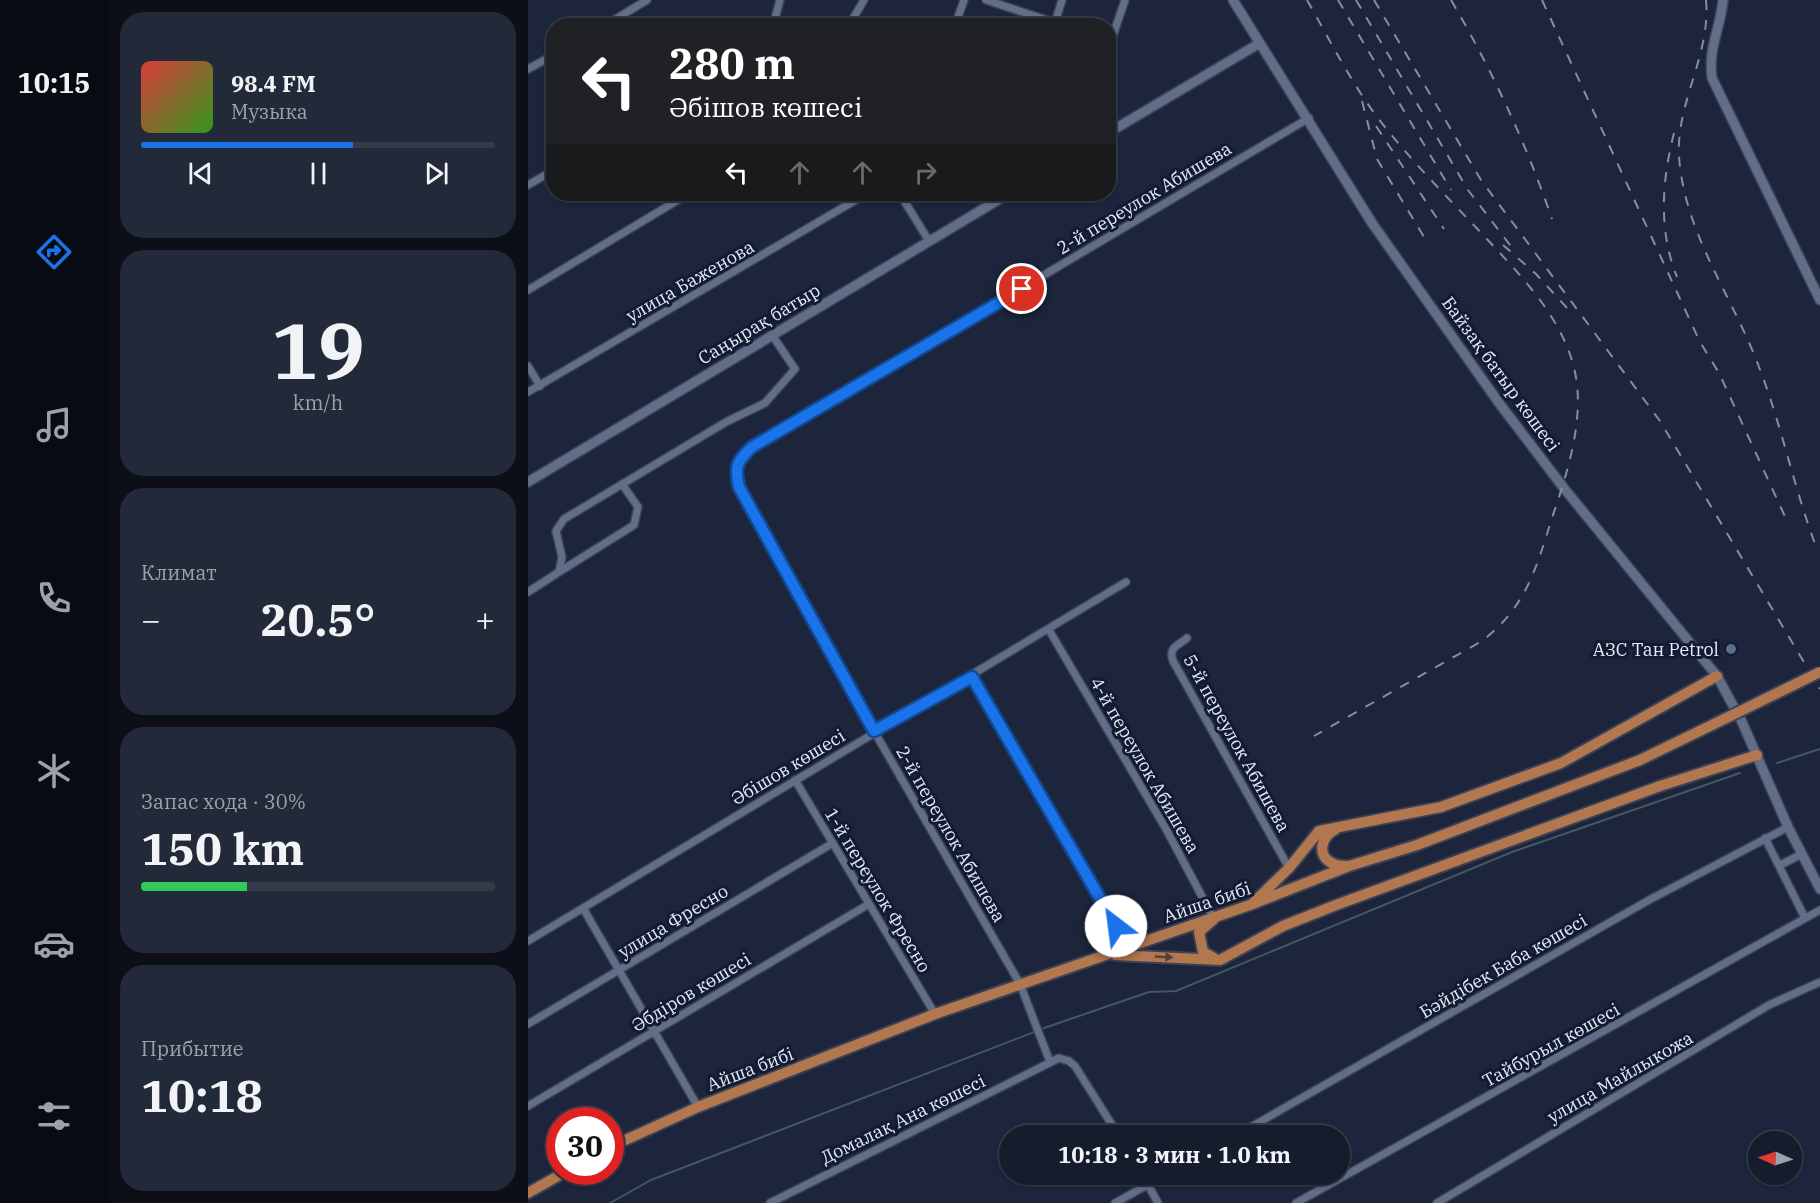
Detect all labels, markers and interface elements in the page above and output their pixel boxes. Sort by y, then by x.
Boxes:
text: 280 m [669,36,795,91]
icon: left [570,42,648,120]
text: 10:15 [18,65,90,100]
text: 98.4 FM [231,69,316,98]
text: Әбішов көшесі [669,89,862,124]
text: Музыка [231,98,308,125]
street label: 2-й переулок Абишева [1052,137,1236,259]
icon: left [720,156,753,189]
icon: ahead [783,156,816,189]
icon: ahead [846,156,879,189]
icon: right [909,156,942,189]
icon: previous [184,157,217,190]
icon: pause [302,157,335,190]
icon: next [420,157,453,190]
icon: directions [33,231,75,273]
street label: улица Баженова [622,235,758,327]
pin [996,263,1047,314]
icon: arrive [1005,272,1038,305]
street label: Саңырақ батыр [694,278,824,370]
street label: Байзақ батыр көшесі [1437,292,1565,456]
text: 19 [271,299,365,400]
text: km/h [293,389,343,416]
icon: music [33,404,75,446]
text: Климат [141,559,217,586]
icon: phone [33,577,75,619]
text: 20.5° [261,590,375,648]
text: − [141,598,161,641]
text: + [475,598,495,641]
place label: АЗС Тан Petrol [1593,638,1719,661]
marker: АЗС Тан Petrol [1724,642,1738,656]
street label: 5-й переулок Абишева [1178,650,1296,836]
street label: 4-й переулок Абишева [1085,673,1205,857]
street label: Әбішов көшесі [727,724,849,810]
street label: 2-й переулок Абишева [891,742,1011,926]
icon: climate [33,750,75,792]
text: Запас хода · 30% [141,788,306,815]
street label: 1-й переулок Фресно [820,804,936,976]
text: 150 km [141,819,304,877]
street label: Айша бибі [1160,876,1254,928]
street label: улица Фресно [614,879,732,963]
position arrow [1084,894,1148,958]
street label: Бәйдібек Баба көшесі [1415,909,1591,1023]
icon: car [33,923,75,965]
street label: Әбдіров көшесі [627,947,755,1037]
one-way arrow [1155,952,1174,961]
street label: Тайбурыл көшесі [1478,998,1624,1092]
street label: улица Майлыкожа [1543,1026,1697,1128]
text: Прибытие [141,1035,244,1062]
street label: Айша бибі [703,1042,797,1096]
text: 10:18 [141,1066,263,1124]
street label: Домалақ Ана көшесі [817,1069,989,1169]
icon: filters [33,1095,75,1137]
speed limit sign: 30 [546,1107,624,1185]
north arrow [1748,1131,1802,1185]
map controls [1748,1131,1802,1185]
text: 10:18 · 3 мин · 1.0 km [1058,1140,1291,1169]

